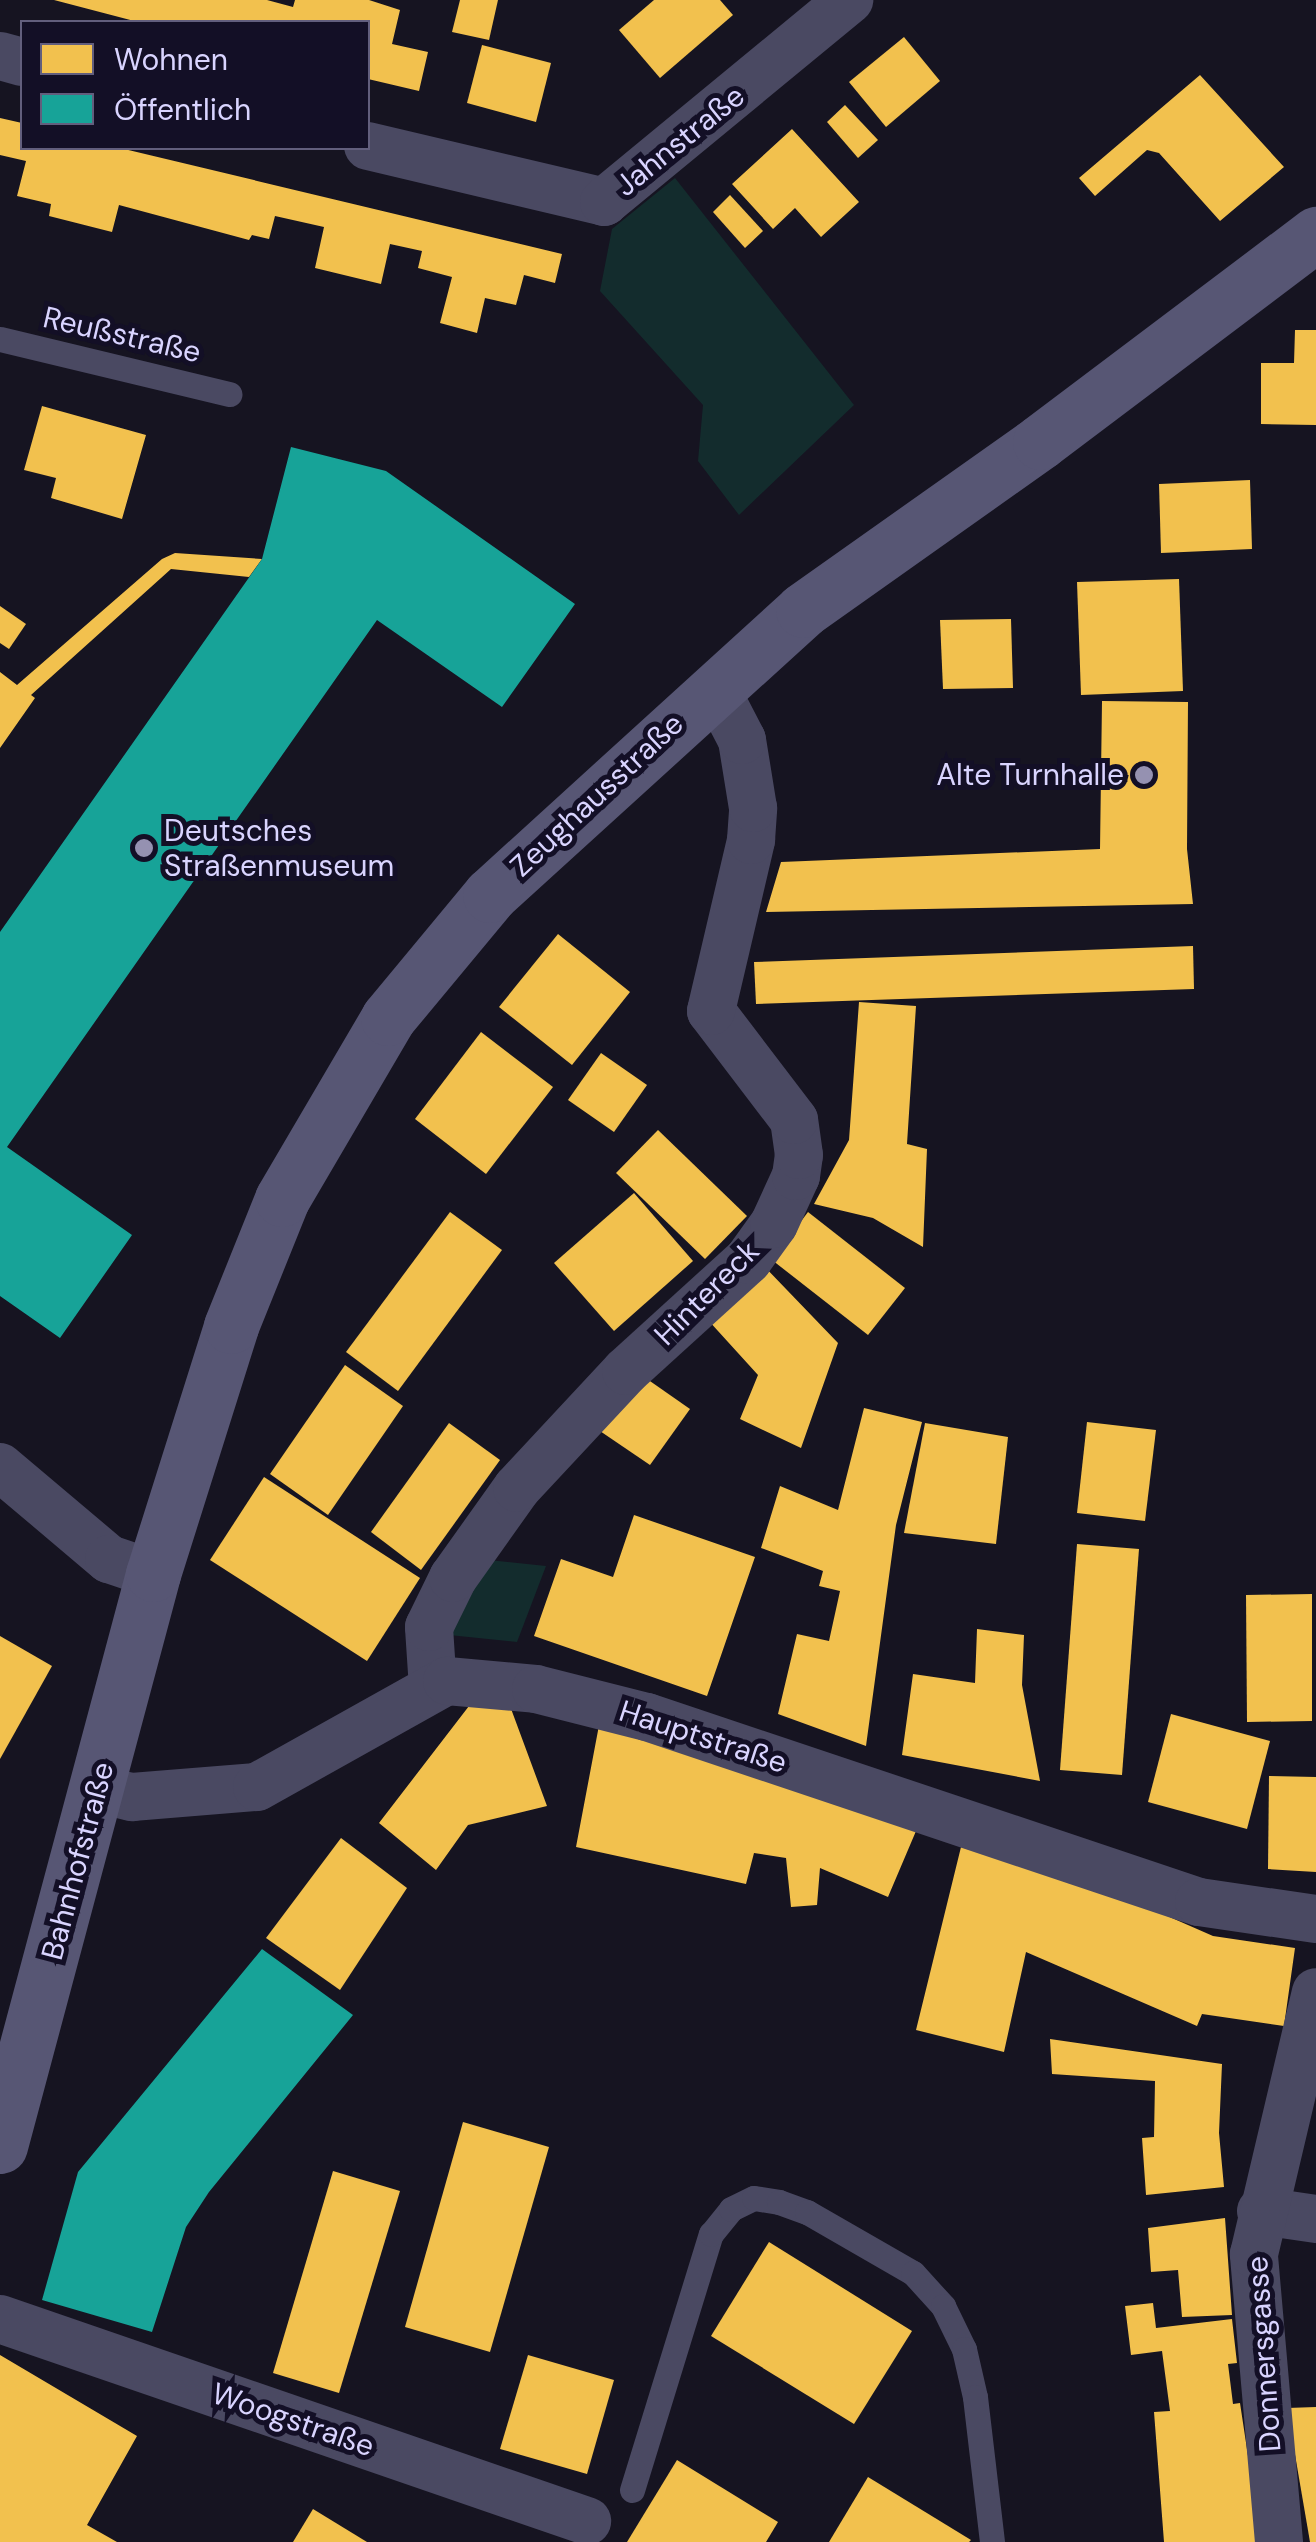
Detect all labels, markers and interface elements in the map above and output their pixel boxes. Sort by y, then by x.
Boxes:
legend [20,20,370,150]
text: Wohnen [114,40,228,79]
street label: Jahnstraße [608,78,752,204]
text: Öffentlich [114,90,251,129]
street label: Reußstraße [40,299,204,371]
street label: Zeughausstraße [503,706,691,884]
place label: Alte Turnhalle [936,757,1124,793]
marker: Alte Turnhalle [1133,764,1155,786]
place label: Deutsches Straßenmuseum [164,813,394,884]
marker: Deutsches Straßenmuseum [133,837,155,859]
street label: Hintereck [647,1233,767,1353]
street label: Hauptstraße [615,1693,791,1781]
street label: Bahnhofstraße [34,1758,122,1964]
street label: Donnersgasse [1239,2255,1289,2453]
street label: Woogstraße [207,2375,379,2465]

